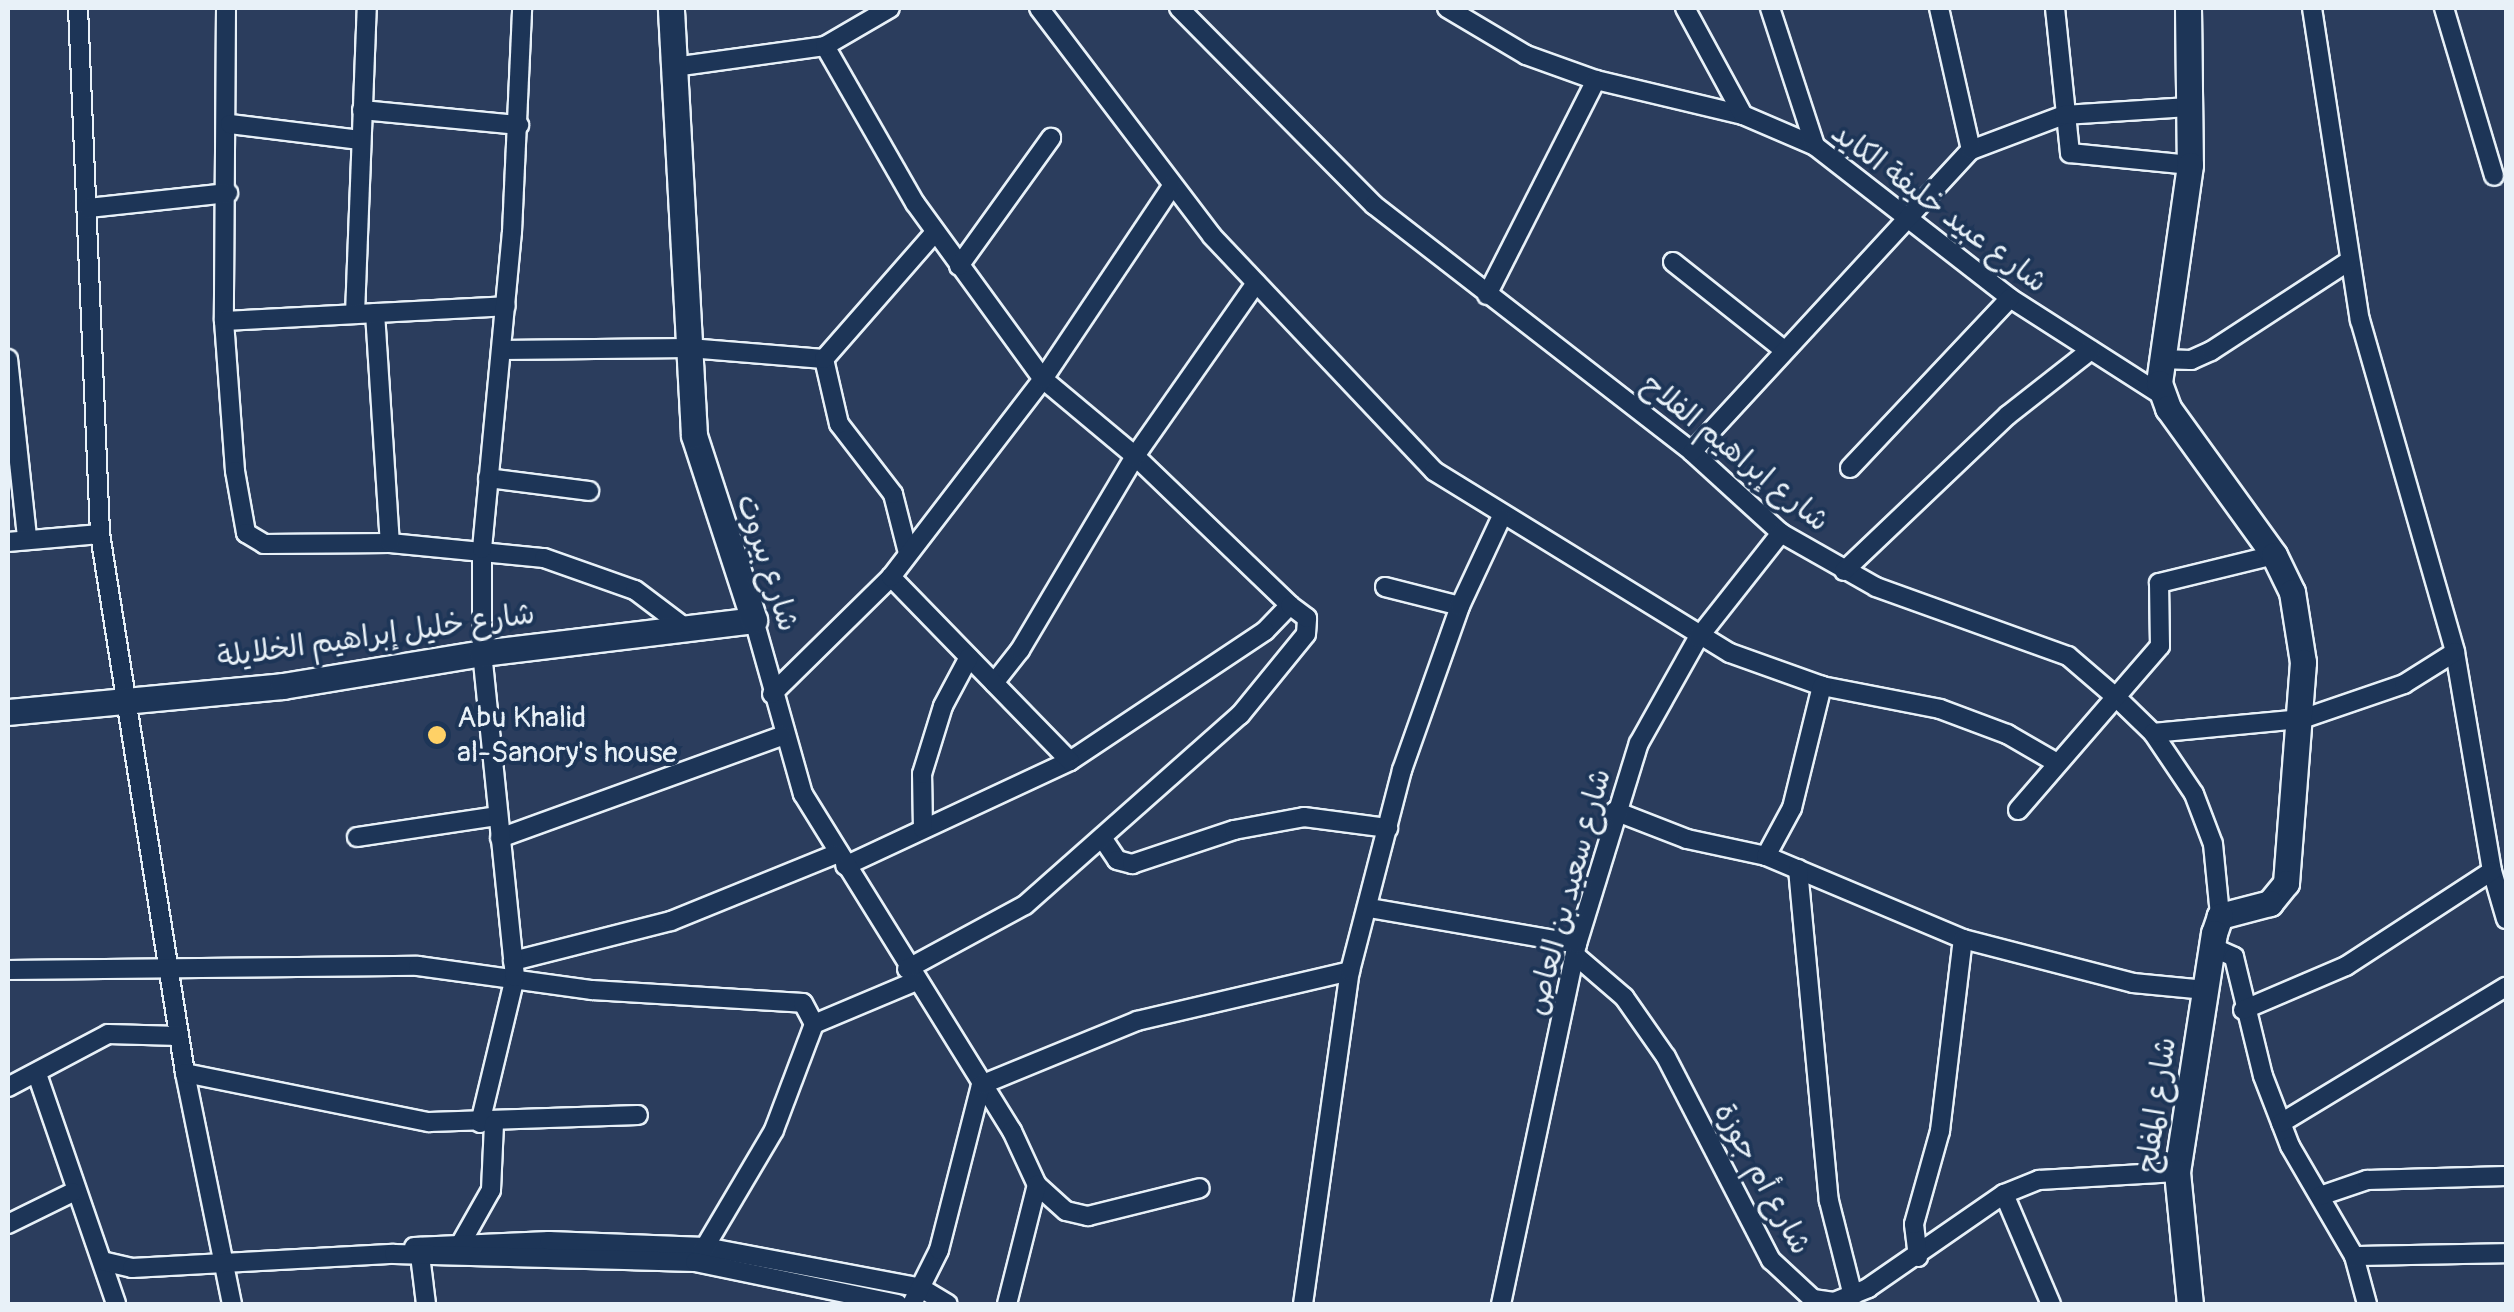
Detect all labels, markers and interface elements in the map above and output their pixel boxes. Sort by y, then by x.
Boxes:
street label: شارع عبيد خليفة الكايد [1824,115,2054,301]
street label: شارع إبراهيم الفلاح [1634,366,1836,540]
street label: شارع بيروت [728,490,806,636]
street label: شارع خليل إبراهيم الخلايلة [215,596,537,676]
place label: Abu Khalid al-Sanory's house [457,700,677,770]
marker: Abu Khalid al-Sanory's house [426,724,448,746]
street label: شارع سعيد بن العاص [1519,765,1619,1019]
street label: شارع المفلح [2130,1035,2184,1175]
street label: شارع أم جوزة [1706,1097,1818,1261]

